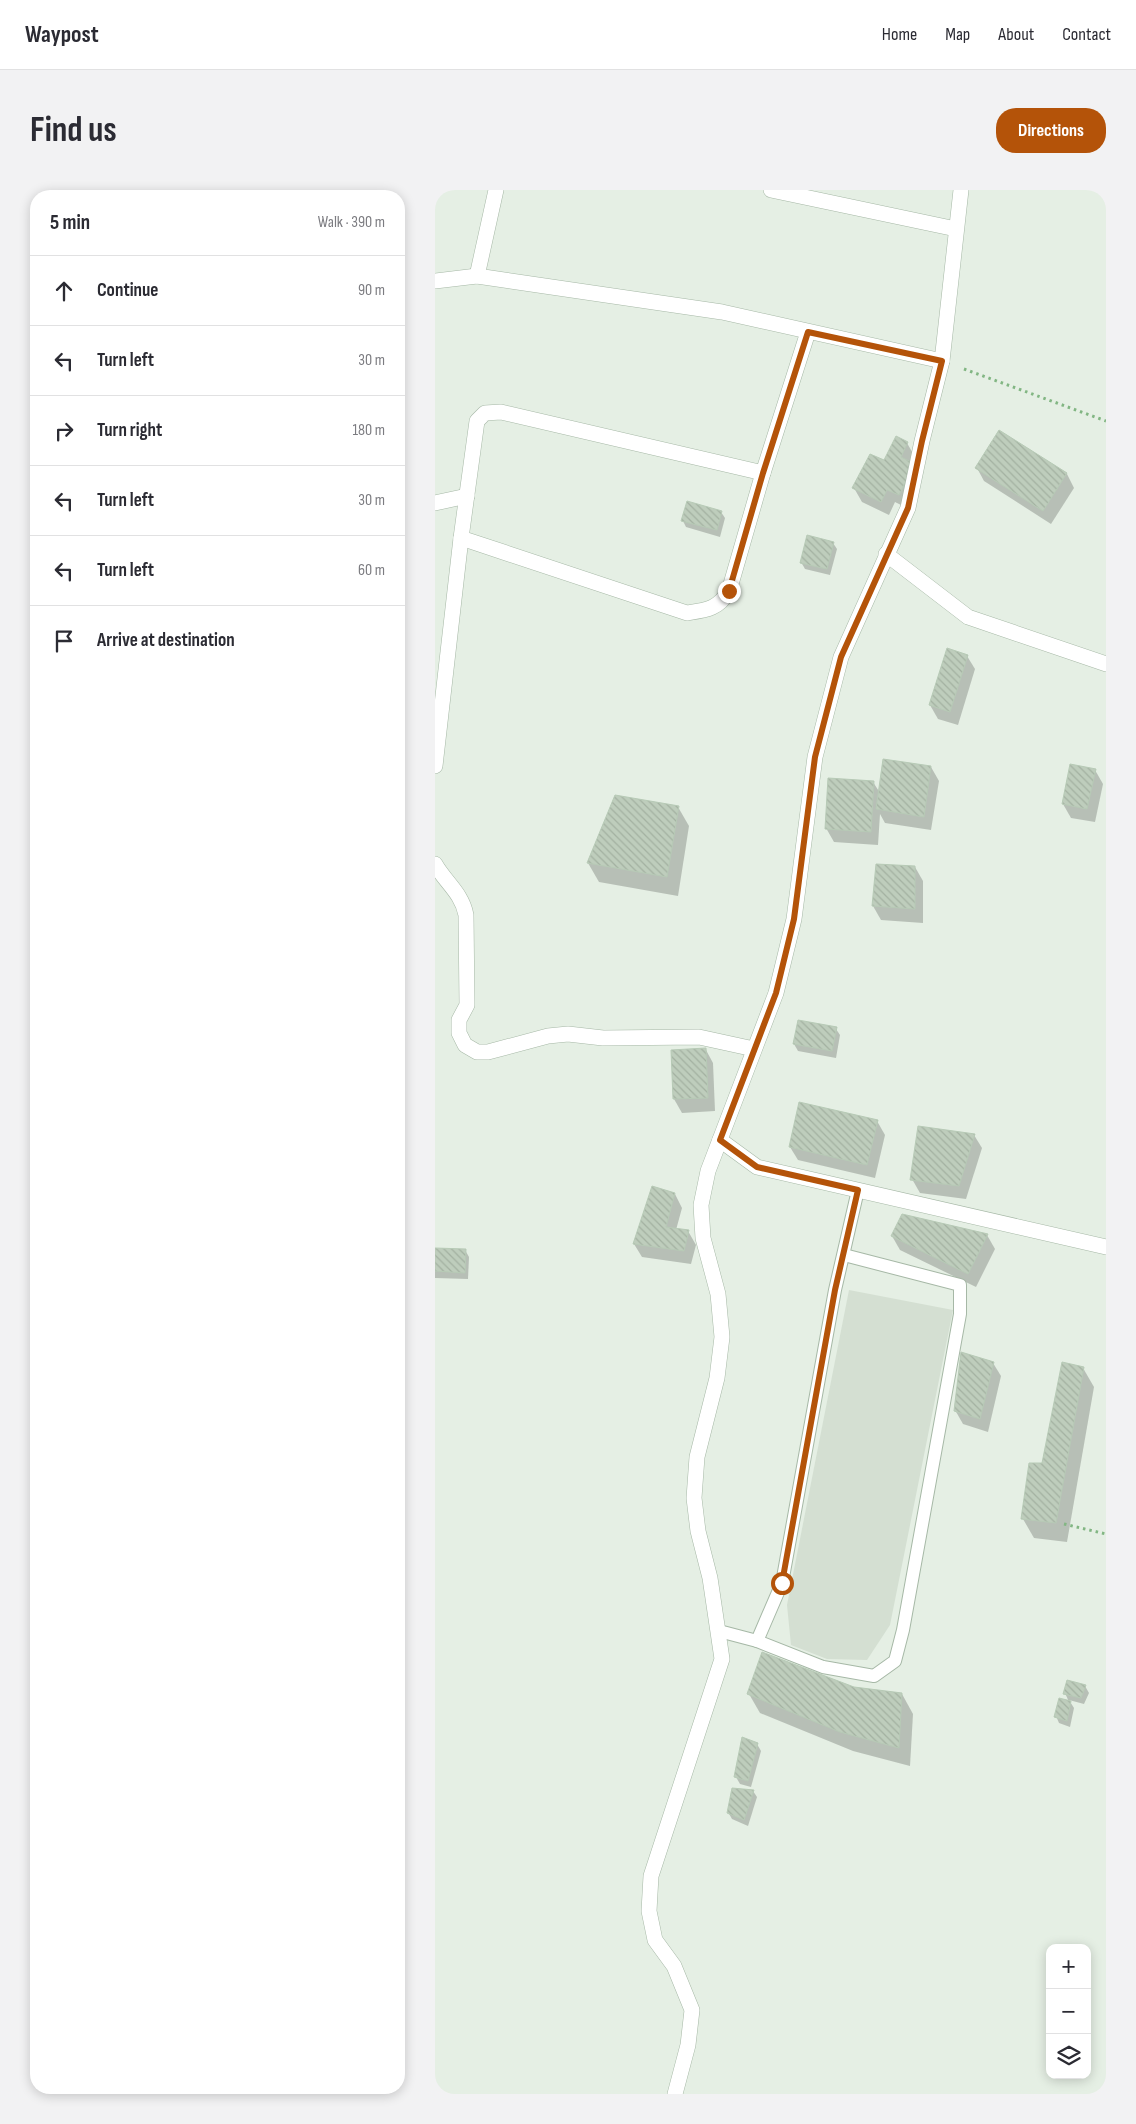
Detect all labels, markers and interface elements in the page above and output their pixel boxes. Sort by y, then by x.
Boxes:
text: Waypost [25,20,99,49]
text: Home [882,24,917,45]
text: Map [945,24,970,45]
text: About [998,24,1034,45]
text: Contact [1062,24,1111,45]
button: Directions [996,108,1106,153]
text: Find us [30,109,117,152]
text: 5 min [50,210,90,235]
text: Walk · 390 m [318,213,385,232]
icon: ahead [50,277,78,305]
text: Continue [97,279,158,302]
text: 90 m [358,281,385,300]
icon: left [50,347,78,375]
text: Turn left [97,349,154,372]
text: 30 m [358,351,385,370]
icon: right [50,417,78,445]
text: Turn right [97,419,162,442]
text: 180 m [352,421,385,440]
icon: left [50,487,78,515]
text: Turn left [97,489,154,512]
text: 30 m [358,491,385,510]
icon: left [50,557,78,585]
text: Turn left [97,559,154,582]
text: 60 m [358,561,385,580]
route end [718,580,741,603]
icon: arrive [50,627,78,655]
text: Arrive at destination [97,629,235,652]
route start [771,1572,794,1595]
map controls [1046,1944,1091,2079]
button: + [1046,1944,1091,1989]
button: − [1046,1989,1091,2034]
button: layers [1046,2034,1091,2079]

